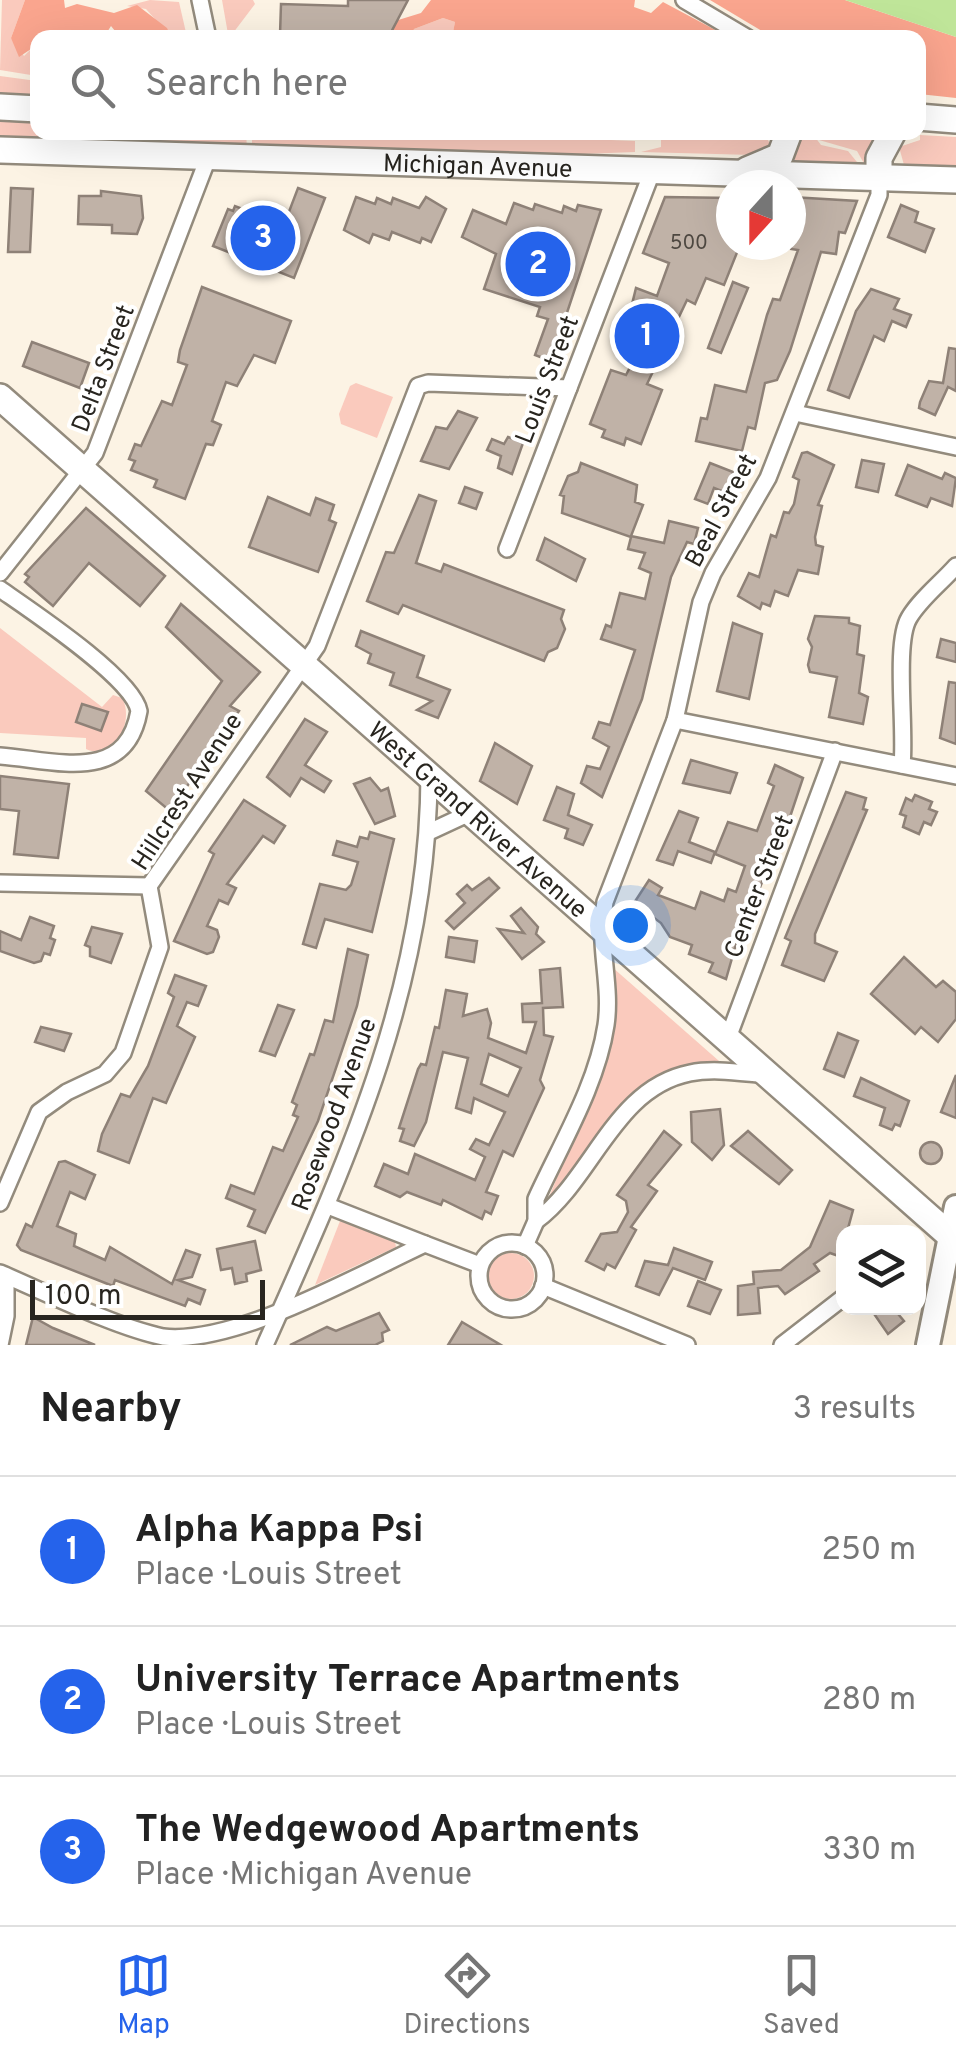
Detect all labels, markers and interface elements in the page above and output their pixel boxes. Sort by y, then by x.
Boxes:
search box [30,30,926,140]
icon: search [65,58,120,113]
text: Search here [145,61,348,110]
street label: Michigan Avenue [382,149,573,187]
north arrow [716,170,806,260]
pin: 3 [230,200,296,276]
pin: 2 [506,226,570,302]
house number: 500 [670,231,708,257]
pin: 1 [614,298,680,374]
street label: Delta Street [66,301,144,437]
street label: Louis Street [510,311,588,449]
street label: Beal Street [679,449,766,574]
street label: Hillcrest Avenue [126,708,251,877]
street label: West Grand River Avenue [360,716,593,927]
street label: Center Street [719,811,803,963]
your location [605,900,656,951]
street label: Rosewood Avenue [286,1014,386,1216]
map controls [836,1225,926,1315]
button: layers [836,1225,926,1315]
scale bar [30,1275,265,1320]
text: 100 m [45,1279,121,1315]
text: Nearby [40,1384,182,1437]
text: 3 results [793,1390,916,1430]
text: Alpha Kappa Psi [135,1507,424,1556]
text: 1 [66,1531,79,1571]
text: 250 m [821,1531,916,1571]
text: Place · Louis Street [135,1556,402,1596]
text: University Terrace Apartments [135,1657,680,1706]
text: 2 [63,1681,82,1721]
text: 280 m [822,1681,916,1721]
text: Place · Louis Street [135,1706,402,1746]
text: The Wedgewood Apartments [135,1807,640,1856]
text: 3 [63,1831,82,1871]
text: 330 m [823,1831,916,1871]
text: Place · Michigan Avenue [135,1856,472,1896]
tab: Map [116,1948,171,2044]
tab: Directions [403,1948,531,2044]
tab: Saved [763,1948,840,2044]

